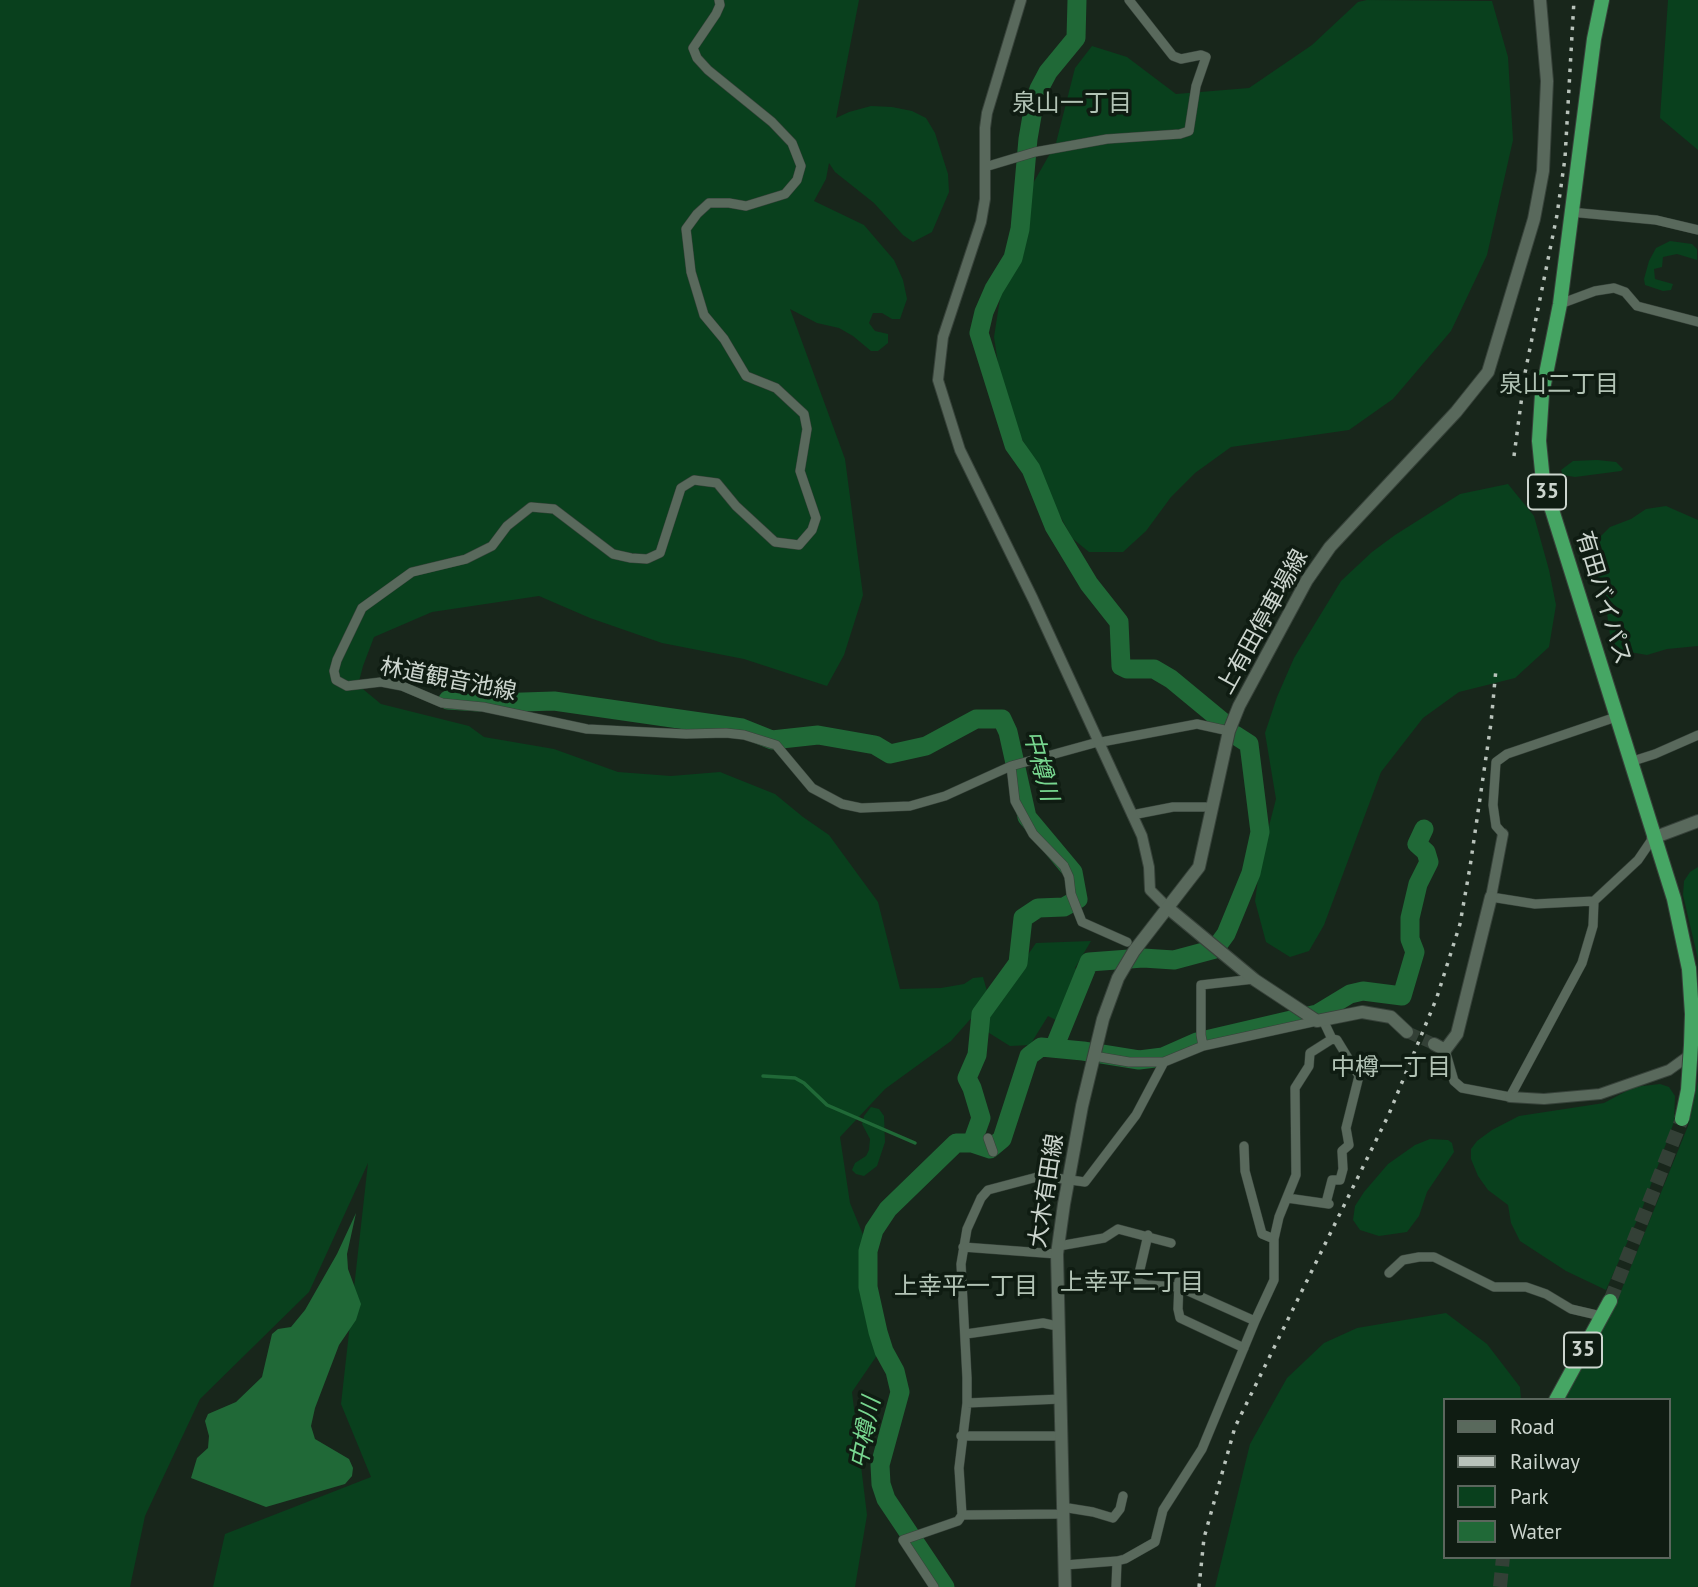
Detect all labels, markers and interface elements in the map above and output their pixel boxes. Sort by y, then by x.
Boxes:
district label: 泉山一丁目 [1012,90,1132,118]
district label: 泉山二丁目 [1499,371,1619,399]
road number: 35 [1528,475,1566,510]
street label: 有田バイパス [1570,528,1636,668]
street label: 上有田停車場線 [1212,545,1314,699]
street label: 林道観音池線 [378,653,518,707]
water label: 中樽川 [1017,727,1063,805]
district label: 中樽一丁目 [1331,1054,1451,1082]
street label: 大木有田線 [1024,1132,1070,1250]
district label: 上幸平二丁目 [1060,1269,1204,1297]
district label: 上幸平一丁目 [894,1273,1038,1301]
road number: 35 [1564,1332,1602,1368]
water label: 中樽川 [845,1395,887,1471]
legend [1442,1398,1670,1559]
text: Road [1510,1413,1554,1440]
text: Railway [1510,1448,1580,1475]
text: Park [1510,1483,1549,1510]
text: Water [1510,1518,1562,1545]

